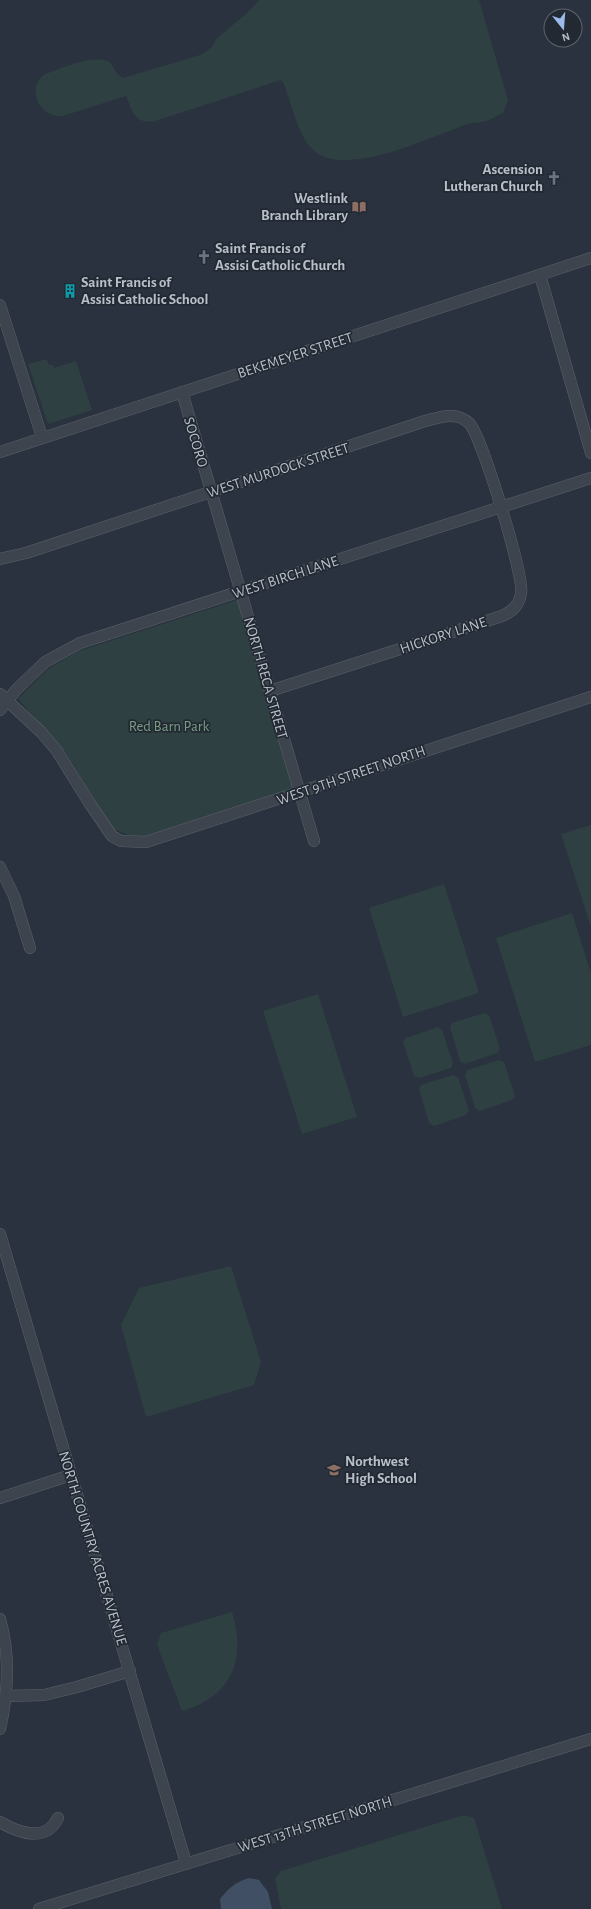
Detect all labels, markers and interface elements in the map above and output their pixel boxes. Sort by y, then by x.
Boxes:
north arrow [543,8,583,48]
text: N [561,31,571,43]
place label: Ascension Lutheran Church [444,162,543,194]
church icon: Ascension Lutheran Church [546,170,562,186]
place label: Westlink Branch Library [261,191,349,223]
library icon: Westlink Branch Library [351,199,367,215]
place label: Saint Francis of Assisi Catholic Church [215,241,345,273]
church icon: Saint Francis of Assisi Catholic Church [196,249,212,265]
place label: Saint Francis of Assisi Catholic School [81,275,208,307]
building icon: Saint Francis of Assisi Catholic School [62,283,78,299]
street label: BEKEMEYER STREET [236,330,355,381]
street label: SOCORO [181,415,210,469]
street label: WEST MURDOCK STREET [205,440,352,501]
street label: WEST BIRCH LANE [230,553,340,602]
street label: HICKORY LANE [398,614,488,656]
street label: NORTH RECA STREET [241,616,290,741]
park label: Red Barn Park [129,719,210,734]
street label: WEST 9TH STREET NORTH [275,743,427,808]
street label: NORTH COUNTRY ACRES AVENUE [56,1449,129,1647]
place label: Northwest High School [345,1454,417,1486]
school or university icon: Northwest High School [326,1462,342,1478]
street label: WEST 13TH STREET NORTH [236,1794,394,1855]

